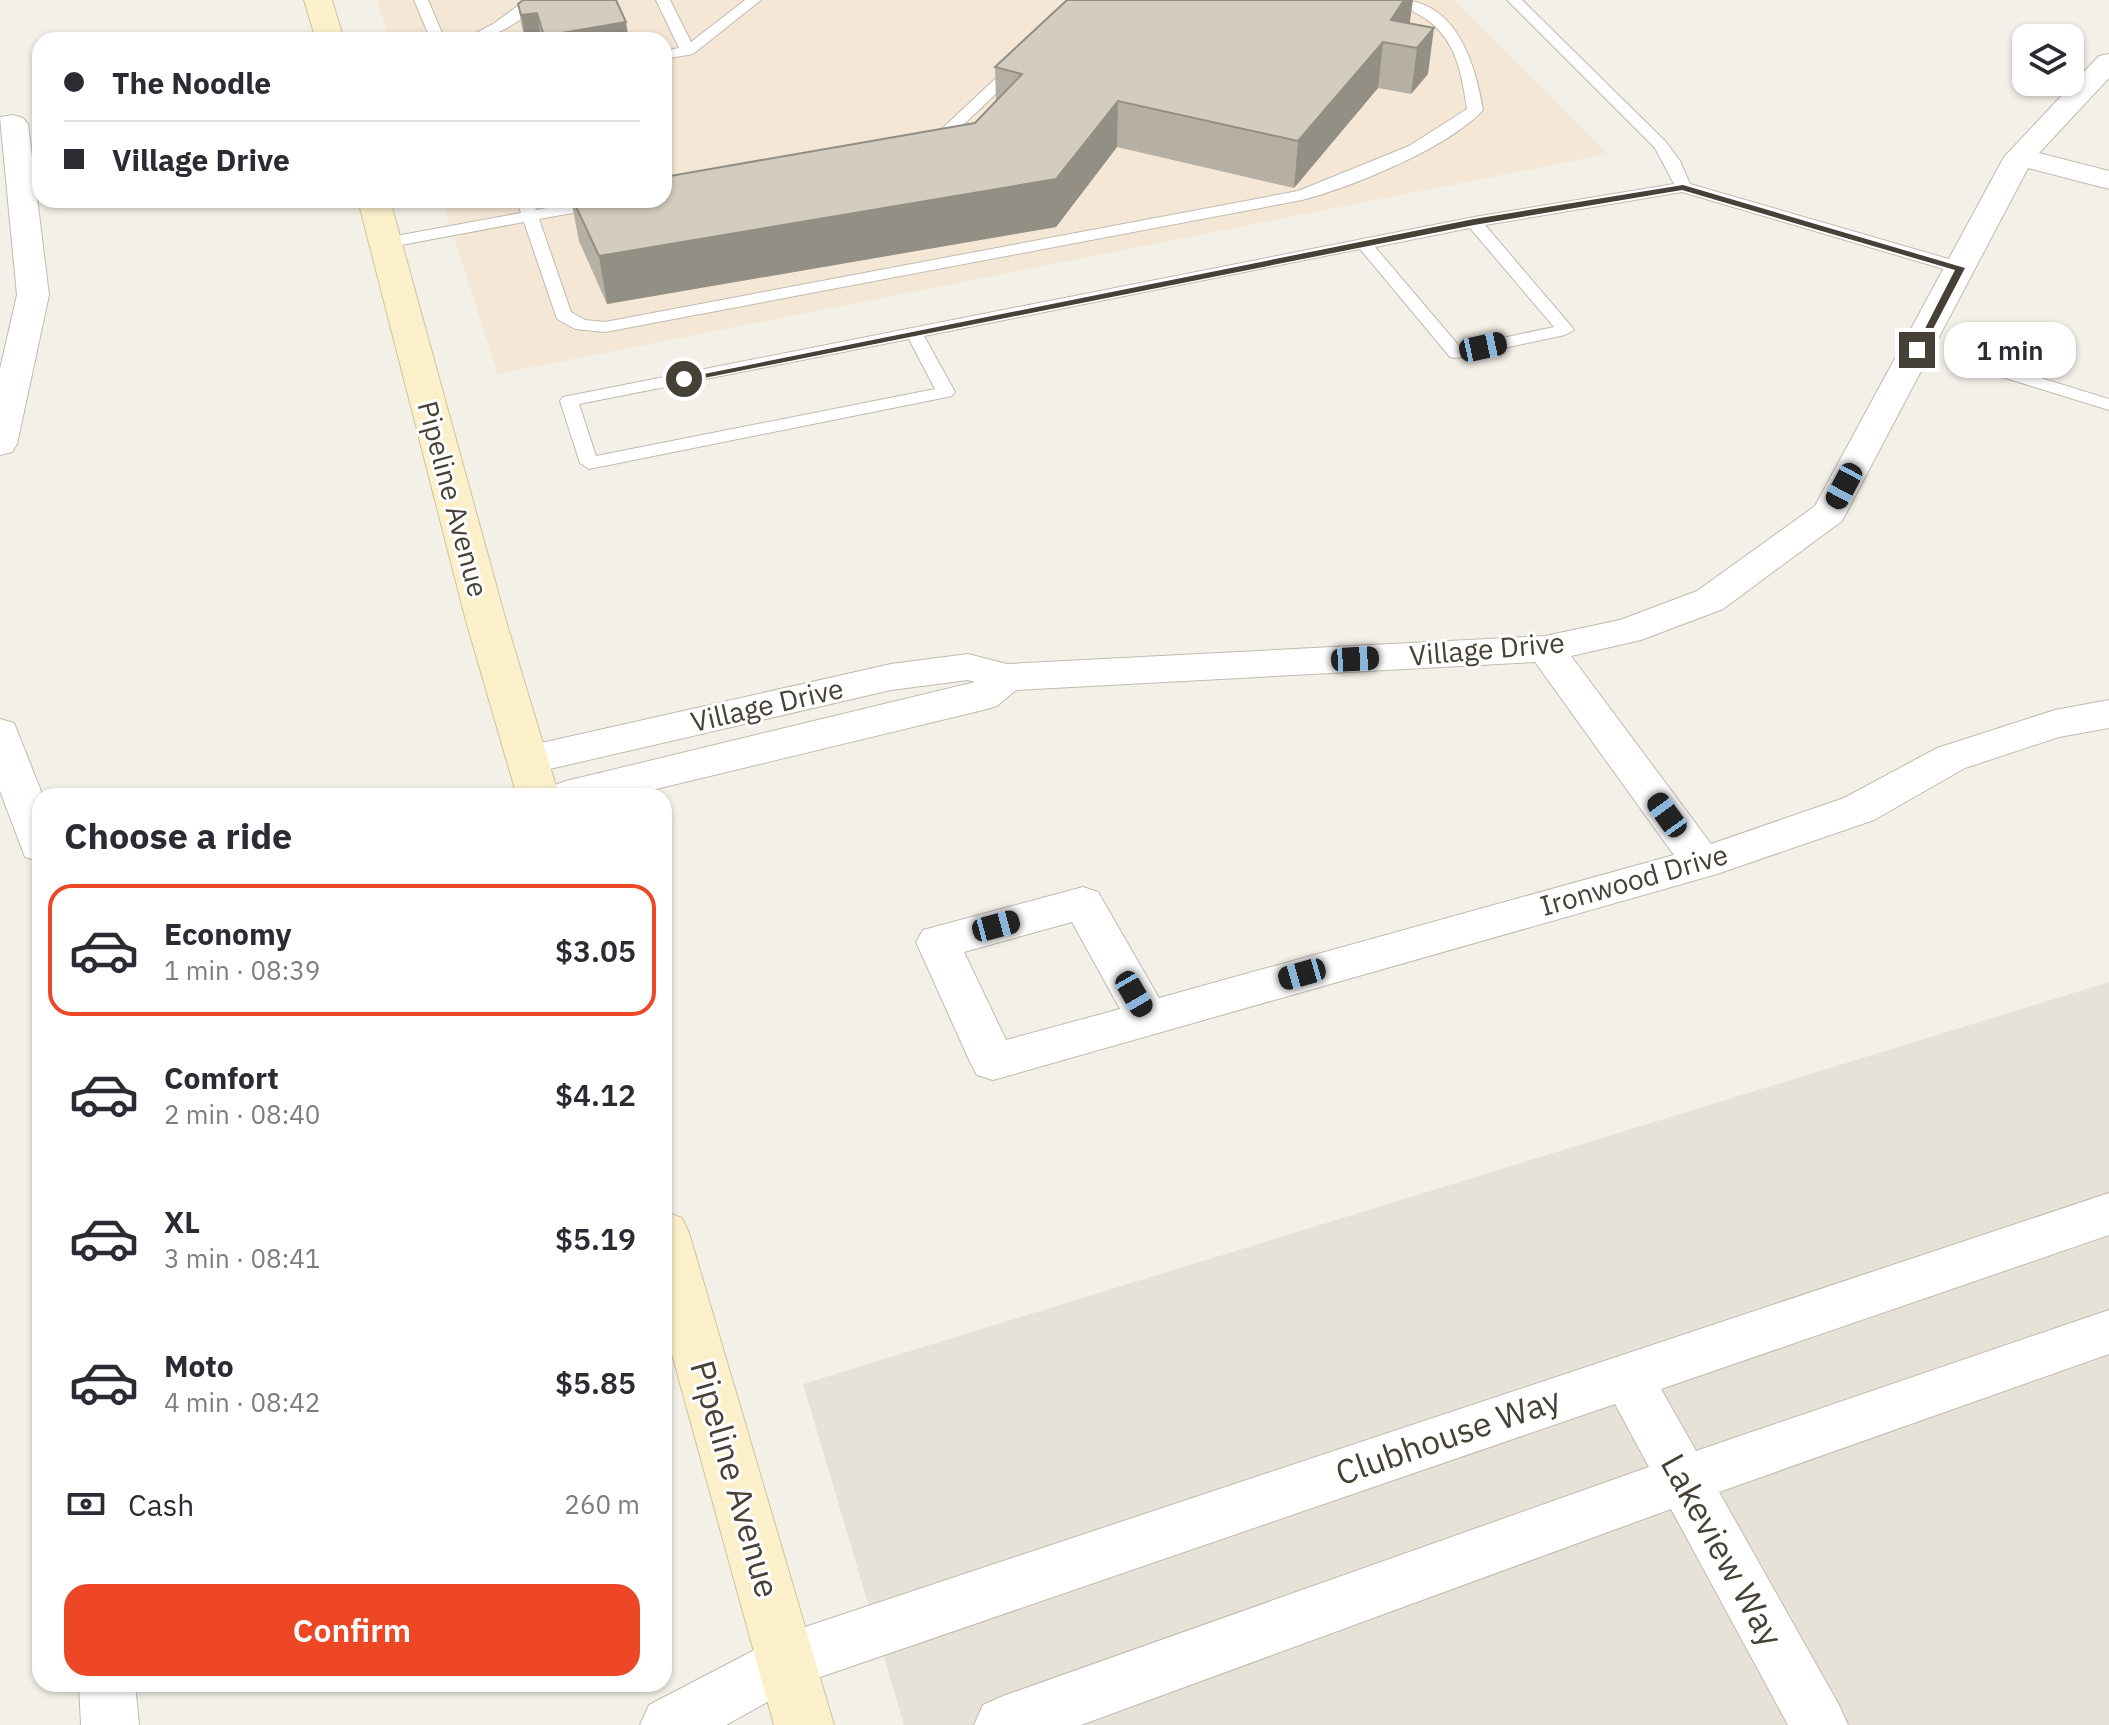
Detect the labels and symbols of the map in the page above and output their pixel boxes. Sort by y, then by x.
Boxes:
callout: 1 min [1945,322,2077,378]
car [1457,330,1509,364]
route end [1899,332,1935,368]
route start [666,361,702,397]
street label: Pipeline Avenue [410,397,497,601]
car [1822,459,1866,513]
street label: Village Drive [1408,623,1566,674]
car [1330,646,1380,672]
street label: Village Drive [687,669,847,740]
car [1643,789,1691,841]
street label: Ironwood Drive [1536,835,1732,924]
car [970,908,1022,944]
car [1276,956,1328,992]
car [1112,967,1156,1021]
street label: Pipeline Avenue [681,1355,791,1602]
street label: Clubhouse Way [1329,1376,1566,1494]
street label: Lakeview Way [1652,1445,1794,1654]

